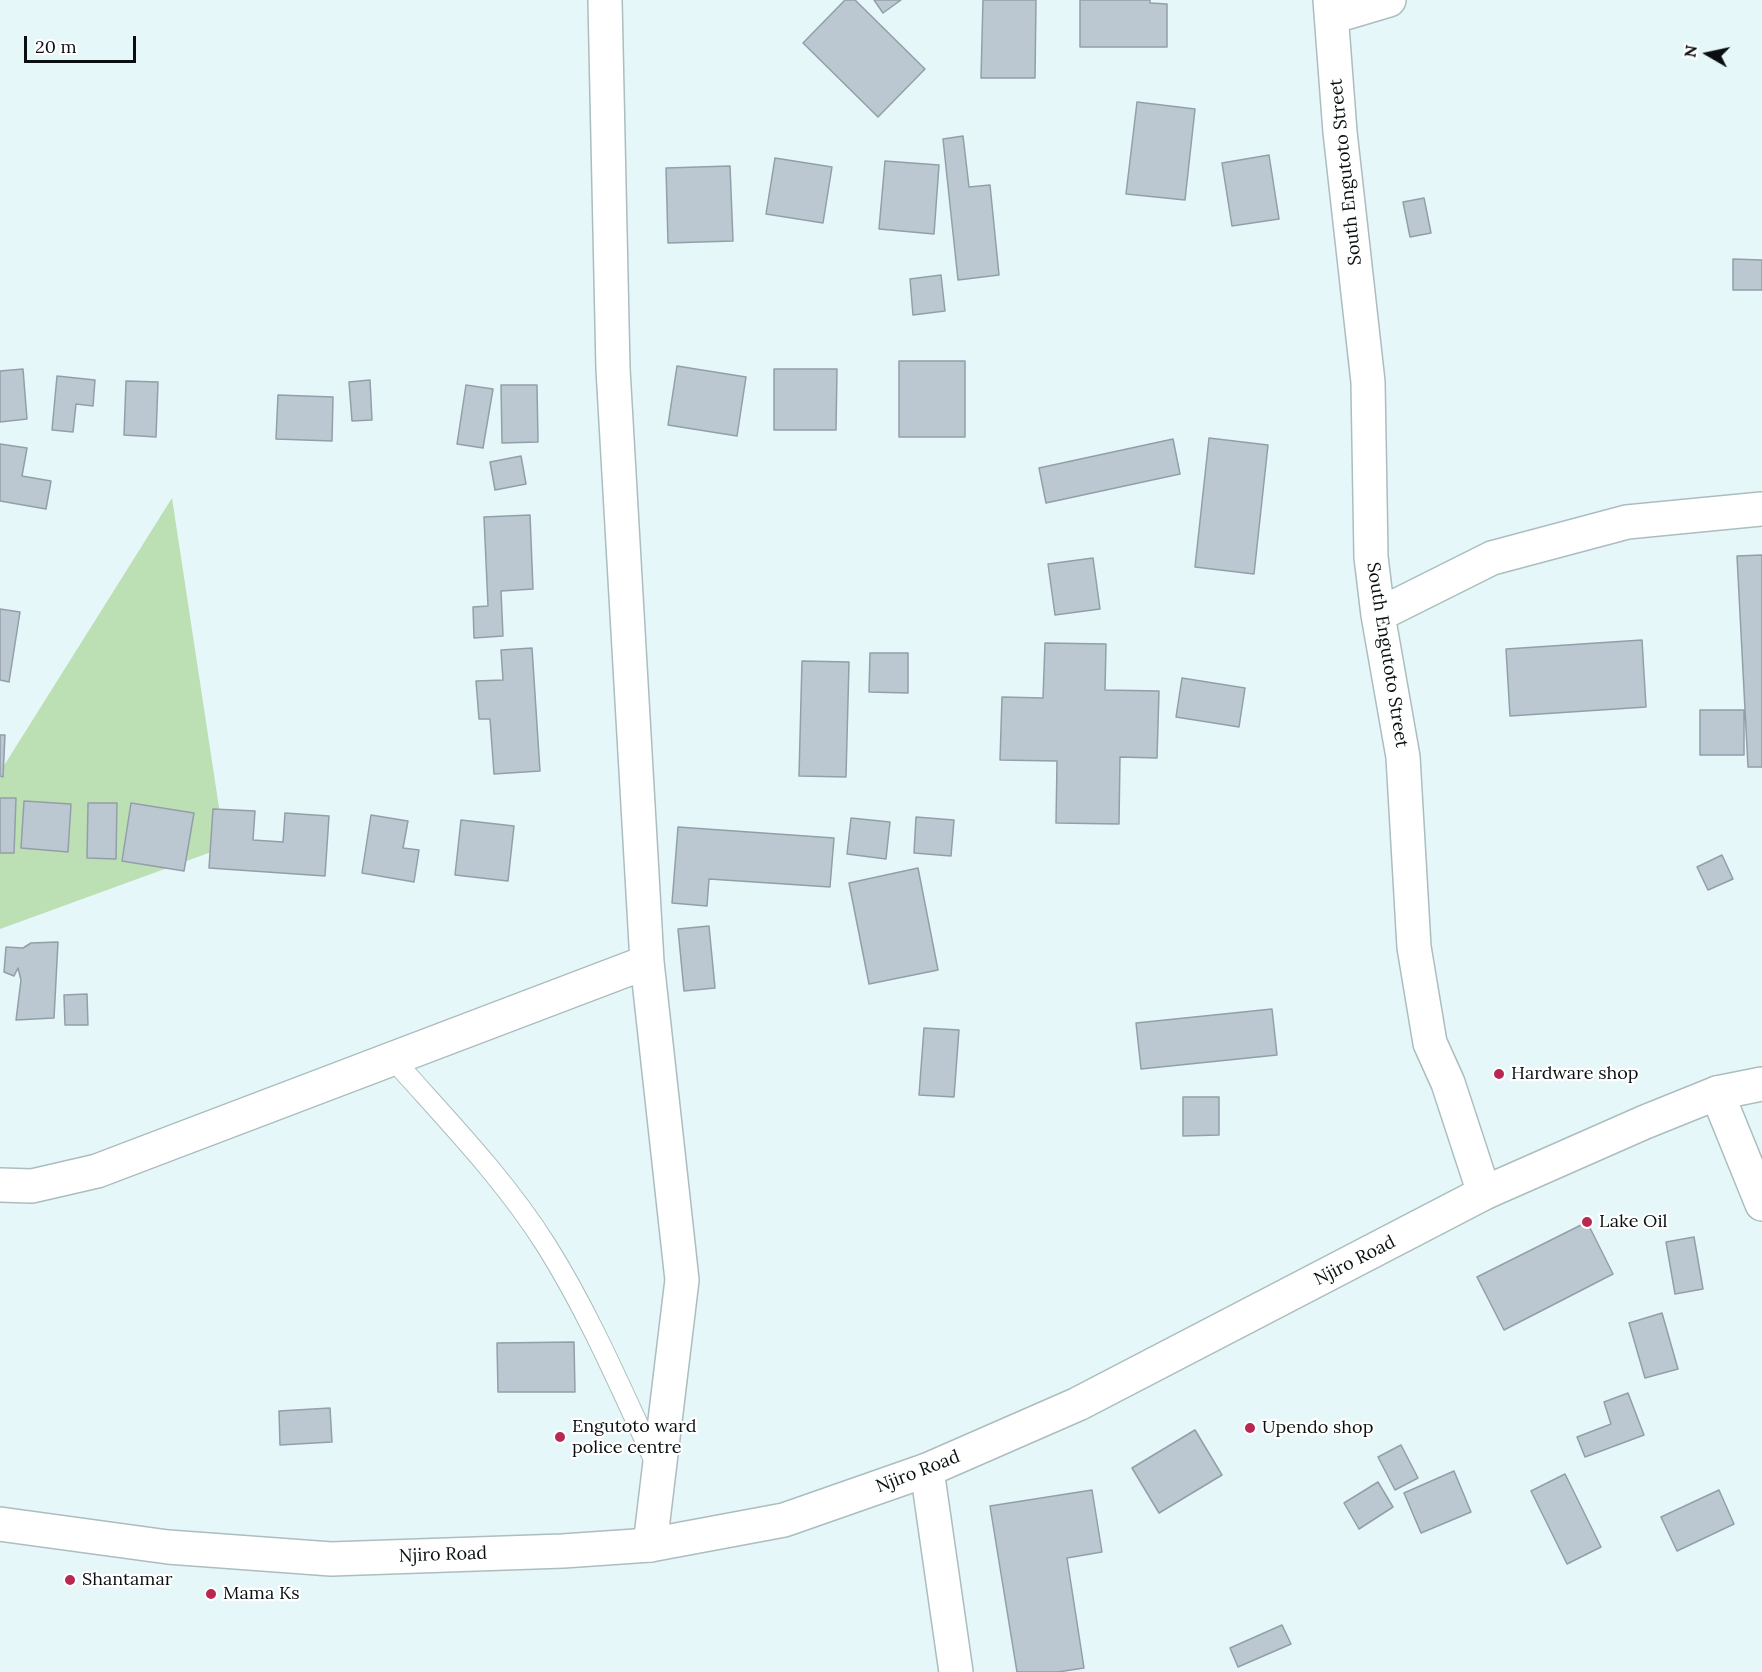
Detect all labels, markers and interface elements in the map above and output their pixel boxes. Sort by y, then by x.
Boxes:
scale bar [27,24,140,62]
north arrow [1678,24,1738,84]
text: 20 m [35,35,77,58]
text: N [1679,44,1701,59]
street label: South Engutoto Street [1325,78,1367,266]
street label: South Engutoto Street [1362,561,1412,749]
place label: Hardware shop [1511,1063,1639,1085]
marker: Hardware shop [1492,1067,1506,1081]
place label: Lake Oil [1599,1211,1667,1233]
marker: Lake Oil [1580,1215,1594,1229]
street label: Njiro Road [1311,1231,1399,1291]
place label: Engutoto ward police centre [572,1416,697,1458]
place label: Upendo shop [1262,1417,1373,1439]
marker: Upendo shop [1243,1421,1257,1435]
marker: Engutoto ward police centre [553,1430,567,1444]
street label: Njiro Road [873,1446,963,1498]
street label: Njiro Road [399,1543,487,1567]
place label: Shantamar [82,1569,172,1591]
marker: Shantamar [63,1573,77,1587]
place label: Mama Ks [223,1583,300,1605]
marker: Mama Ks [204,1587,218,1601]

